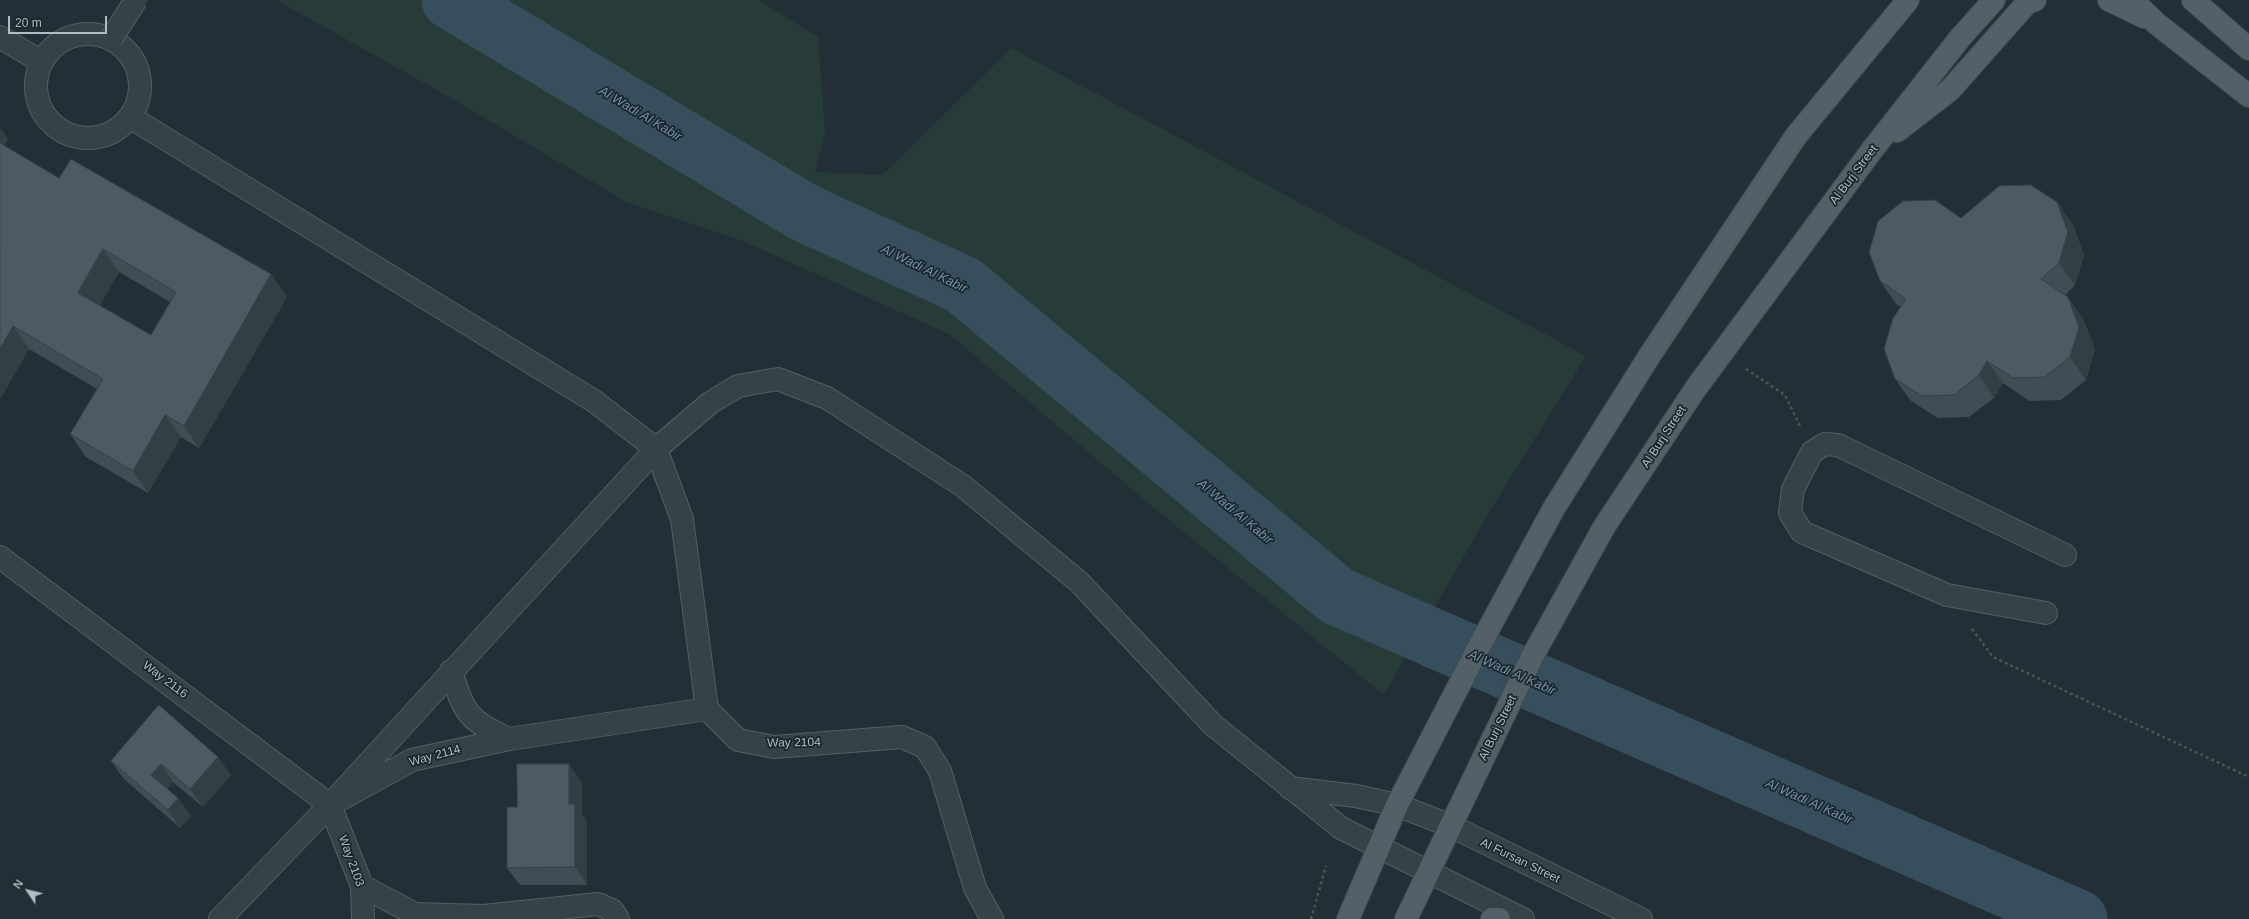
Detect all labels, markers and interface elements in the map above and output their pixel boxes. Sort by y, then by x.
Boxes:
scale bar [10,8,109,34]
text: 20 m [15,16,42,30]
water label: Al Wadi Al Kabir [596,83,684,145]
street label: Al Burj Street [1827,142,1881,208]
water label: Al Wadi Al Kabir [878,241,970,297]
street label: Al Burj Street [1639,403,1689,471]
water label: Al Wadi Al Kabir [1194,476,1276,548]
water label: Al Wadi Al Kabir [1466,647,1558,699]
street label: Way 2116 [140,658,190,702]
street label: Al Burj Street [1476,693,1520,763]
street label: Way 2104 [767,735,821,751]
street label: Way 2114 [408,742,462,770]
water label: Al Wadi Al Kabir [1763,776,1855,828]
street label: Way 2103 [335,833,367,889]
street label: Al Fursan Street [1478,836,1562,886]
north arrow [8,871,48,911]
text: N [11,877,25,891]

